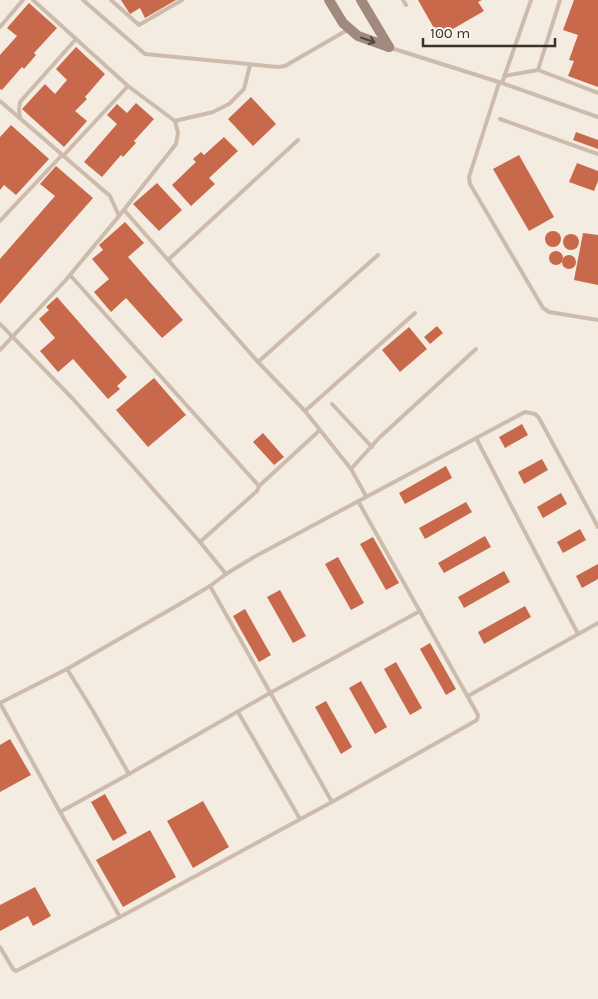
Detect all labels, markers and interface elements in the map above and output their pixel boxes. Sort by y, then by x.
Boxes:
scale bar [423,15,556,47]
text: 100 m [430,24,470,42]
one-way arrow [359,35,375,45]

